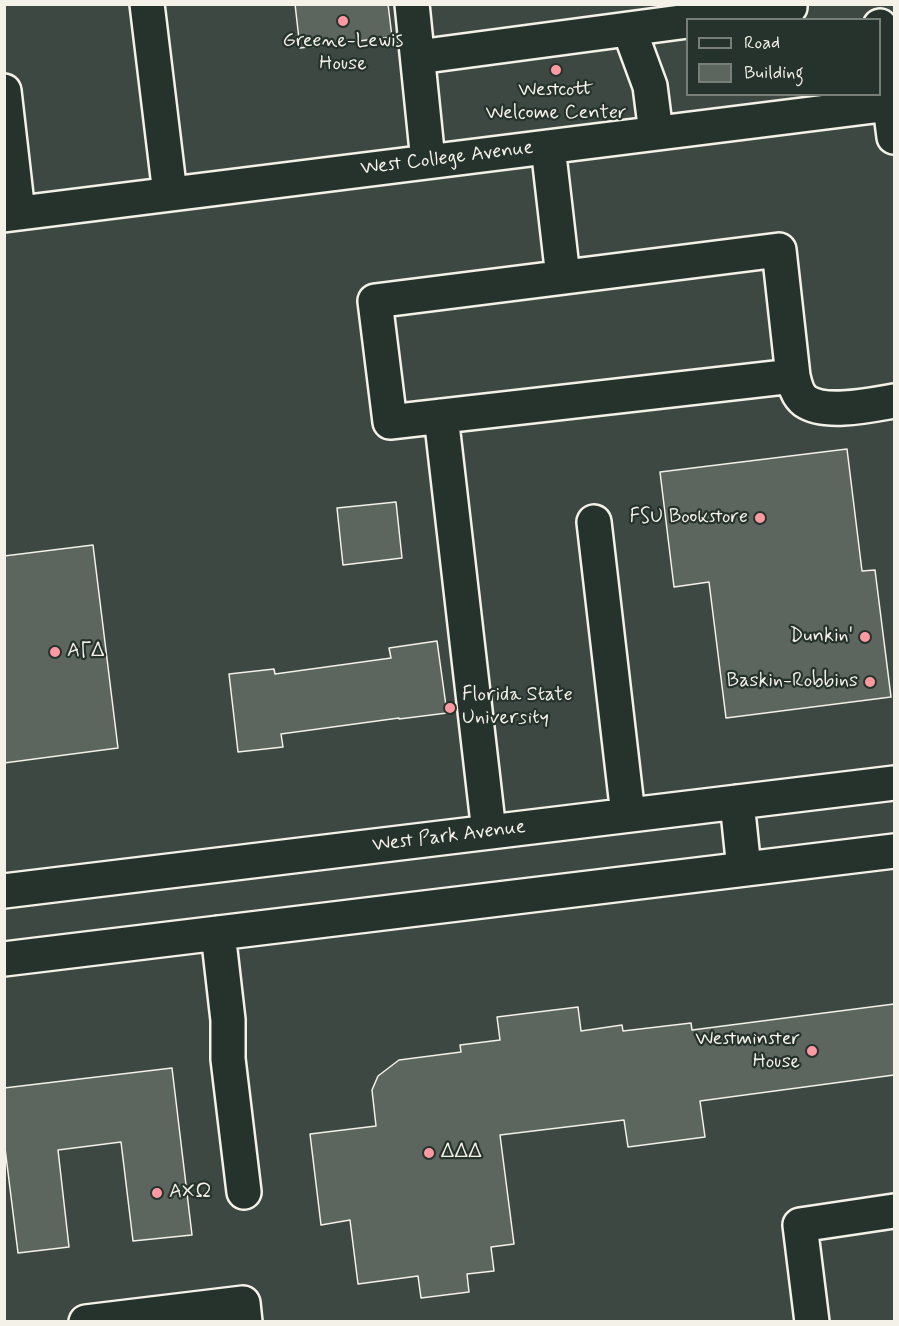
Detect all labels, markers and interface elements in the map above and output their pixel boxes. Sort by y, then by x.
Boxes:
marker: Greene-Lewis House [336,14,350,28]
legend [686,18,881,96]
place label: Greene-Lewis House [283,30,403,77]
text: Road [744,31,780,55]
text: Building [744,61,804,85]
marker: Westcott Welcome Center [549,63,563,77]
place label: Westcott Welcome Center [486,79,626,126]
street label: West College Avenue [359,136,535,182]
place label: FSU Bookstore [629,506,748,530]
marker: FSU Bookstore [753,511,767,525]
place label: Dunkin' [790,625,853,649]
marker: Dunkin' [858,630,872,644]
place label: ΑΓΔ [67,640,105,664]
marker: ΑΓΔ [48,645,62,659]
place label: Baskin-Robbins [727,670,858,694]
marker: Baskin-Robbins [863,675,877,689]
place label: Florida State University [462,684,573,731]
marker: Florida State University [443,701,457,715]
street label: West Park Avenue [371,816,527,858]
place label: Westminster House [695,1028,800,1075]
marker: Westminster House [805,1044,819,1058]
place label: ΔΔΔ [441,1141,482,1165]
marker: ΔΔΔ [422,1146,436,1160]
place label: ΑΧΩ [169,1181,211,1205]
marker: ΑΧΩ [150,1186,164,1200]

